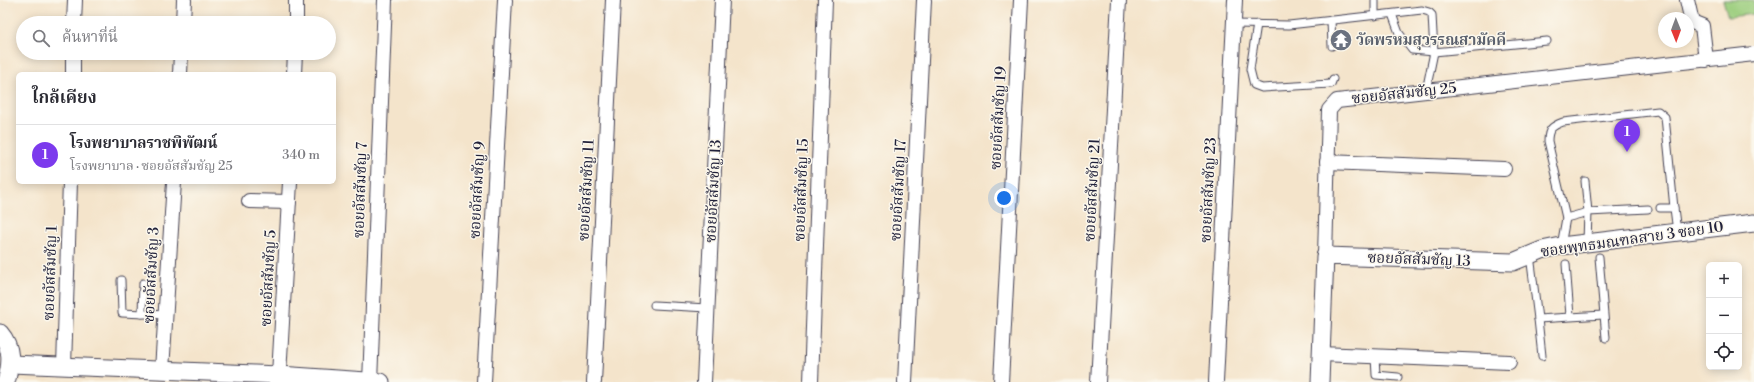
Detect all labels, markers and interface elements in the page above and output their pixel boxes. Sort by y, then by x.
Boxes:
north arrow [1658,12,1694,48]
search box [16,16,336,60]
icon: search [30,27,52,49]
temple icon: วัดพรหมสุวรรณสามัคคี [1328,27,1354,53]
text: ค้นหาที่นี่ [62,28,118,47]
place label: วัดพรหมสุวรรณสามัคคี [1356,31,1506,51]
street label: ซอยอัสสัมชัญ 19 [986,66,1011,170]
street label: ซอยอัสสัมชัญ 25 [1351,79,1457,108]
text: ใกล้เคียง [32,87,97,109]
pin: 1 [1614,119,1640,152]
text: โรงพยาบาลราชพิพัฒน์ [70,134,218,153]
street label: ซอยอัสสัมชัญ 21 [1080,137,1105,242]
street label: ซอยอัสสัมชัญ 23 [1196,137,1221,243]
street label: ซอยอัสสัมชัญ 11 [574,138,599,241]
street label: ซอยอัสสัมชัญ 15 [790,138,813,242]
street label: ซอยอัสสัมชัญ 17 [886,138,911,241]
street label: ซอยอัสสัมชัญ 13 [701,139,726,243]
street label: ซอยอัสสัมชัญ 7 [349,141,372,238]
street label: ซอยอัสสัมชัญ 9 [465,141,490,239]
text: 1 [42,147,48,163]
text: 340 m [282,147,320,163]
text: โรงพยาบาล · ซอยอัสสัมชัญ 25 [70,158,233,174]
your location [994,188,1014,208]
street label: ซอยพุทธมณฑลสาย 3 ซอย 10 [1539,217,1725,263]
street label: ซอยอัสสัมชัญ 1 [39,225,62,321]
street label: ซอยอัสสัมชัญ 3 [139,226,164,324]
street label: ซอยอัสสัมชัญ 5 [256,229,281,327]
street label: ซอยอัสสัมชัญ 13 [1367,248,1471,271]
map controls [1706,262,1742,370]
button: + [1706,262,1742,298]
button: − [1706,298,1742,334]
button: locate [1706,334,1742,370]

